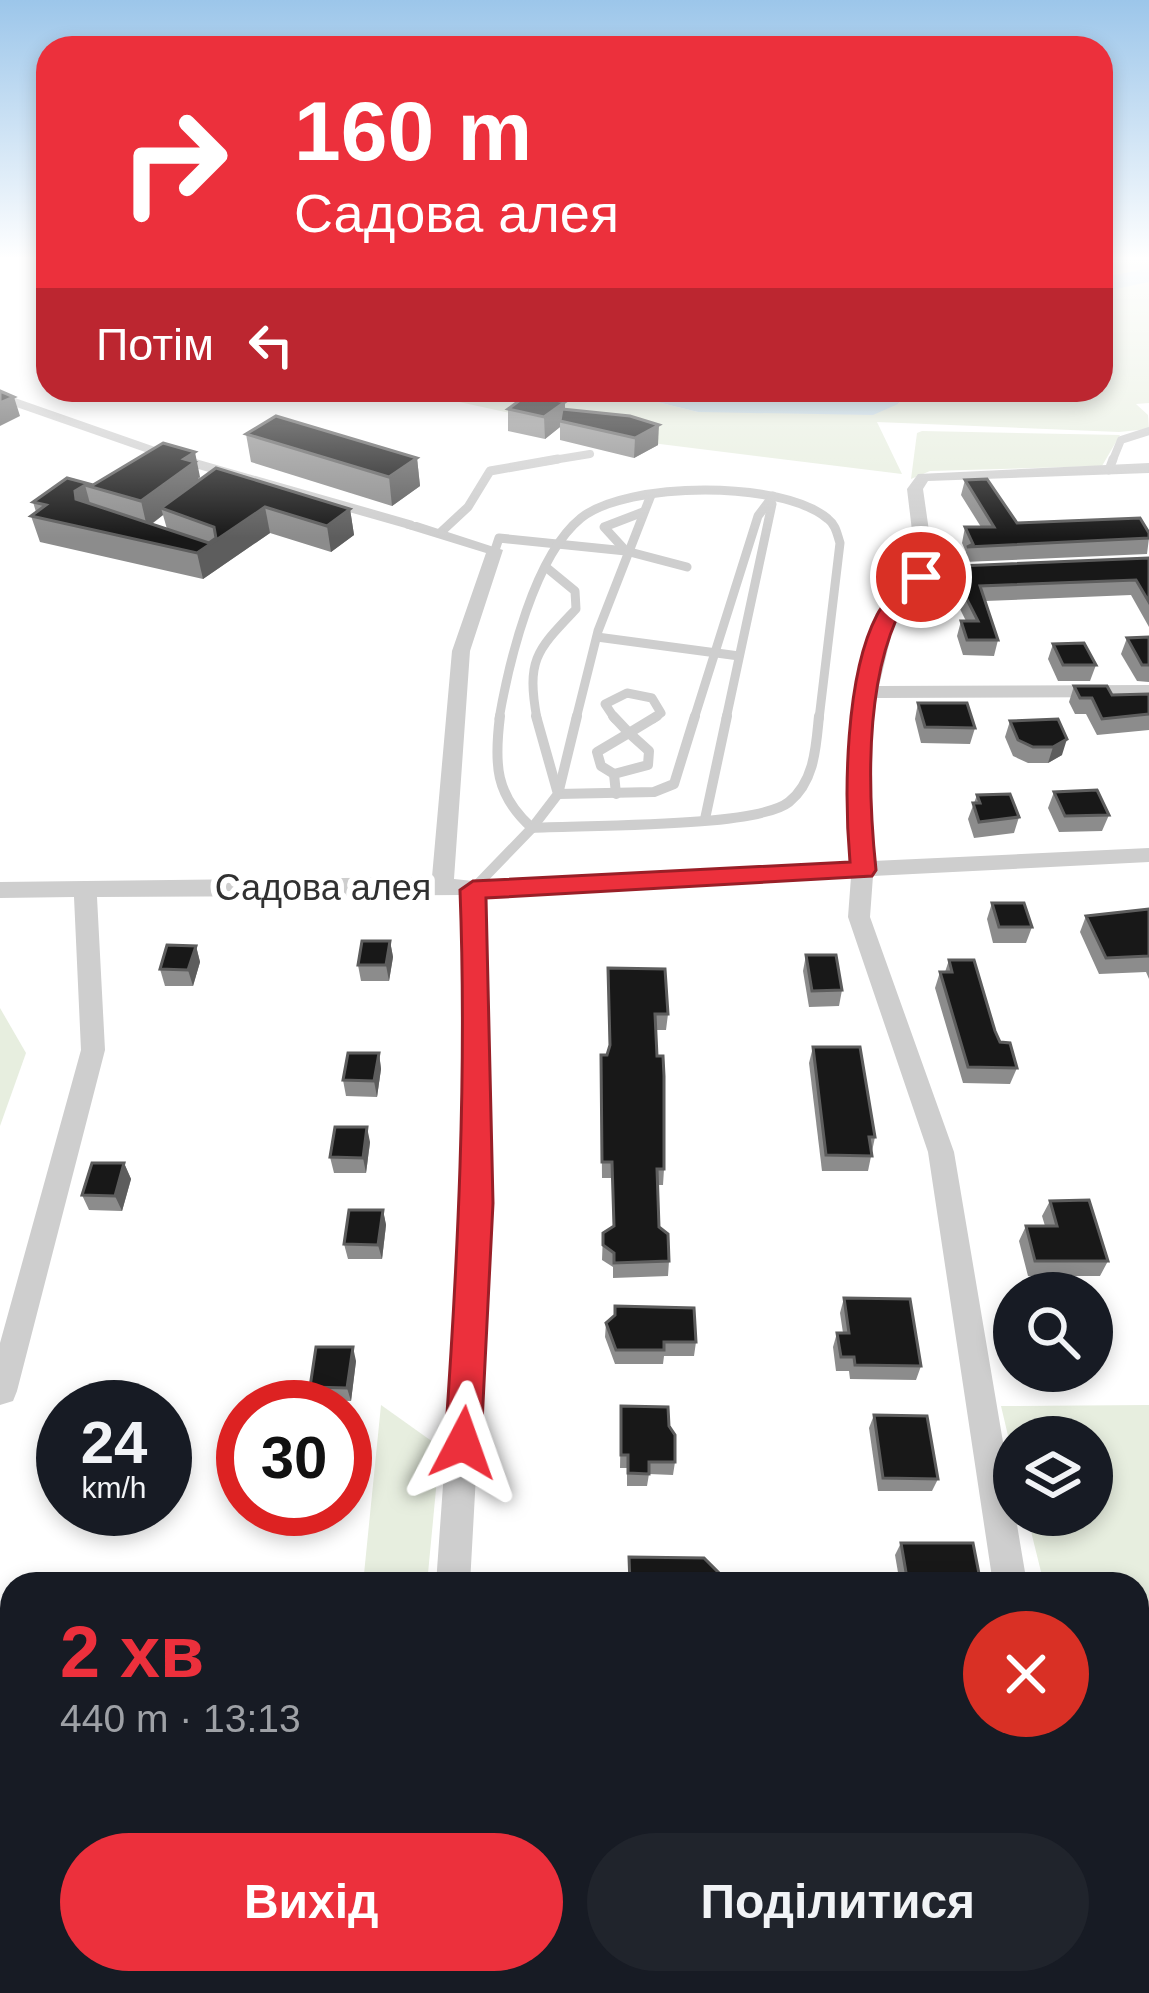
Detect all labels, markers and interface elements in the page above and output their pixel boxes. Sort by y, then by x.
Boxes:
icon: right [96,84,252,240]
text: 160 m [294,84,532,178]
text: Садова алея [294,183,619,243]
icon: left [238,312,304,378]
text: Потім [96,319,214,370]
pin [870,526,972,628]
icon: arrive [888,544,954,610]
street label: Садова алея [215,867,431,908]
map controls [993,1272,1113,1536]
button: search [993,1272,1113,1392]
speed limit sign: 30 [216,1380,372,1536]
position arrow [400,1380,526,1506]
text: 24 [81,1409,147,1476]
button: layers [993,1416,1113,1536]
text: km/h [81,1471,147,1504]
button: close [963,1611,1089,1737]
text: 2 хв [60,1612,204,1692]
text: 440 m · 13:13 [60,1697,301,1740]
button: Вихід [60,1833,563,1971]
button: Поділитися [587,1833,1089,1971]

